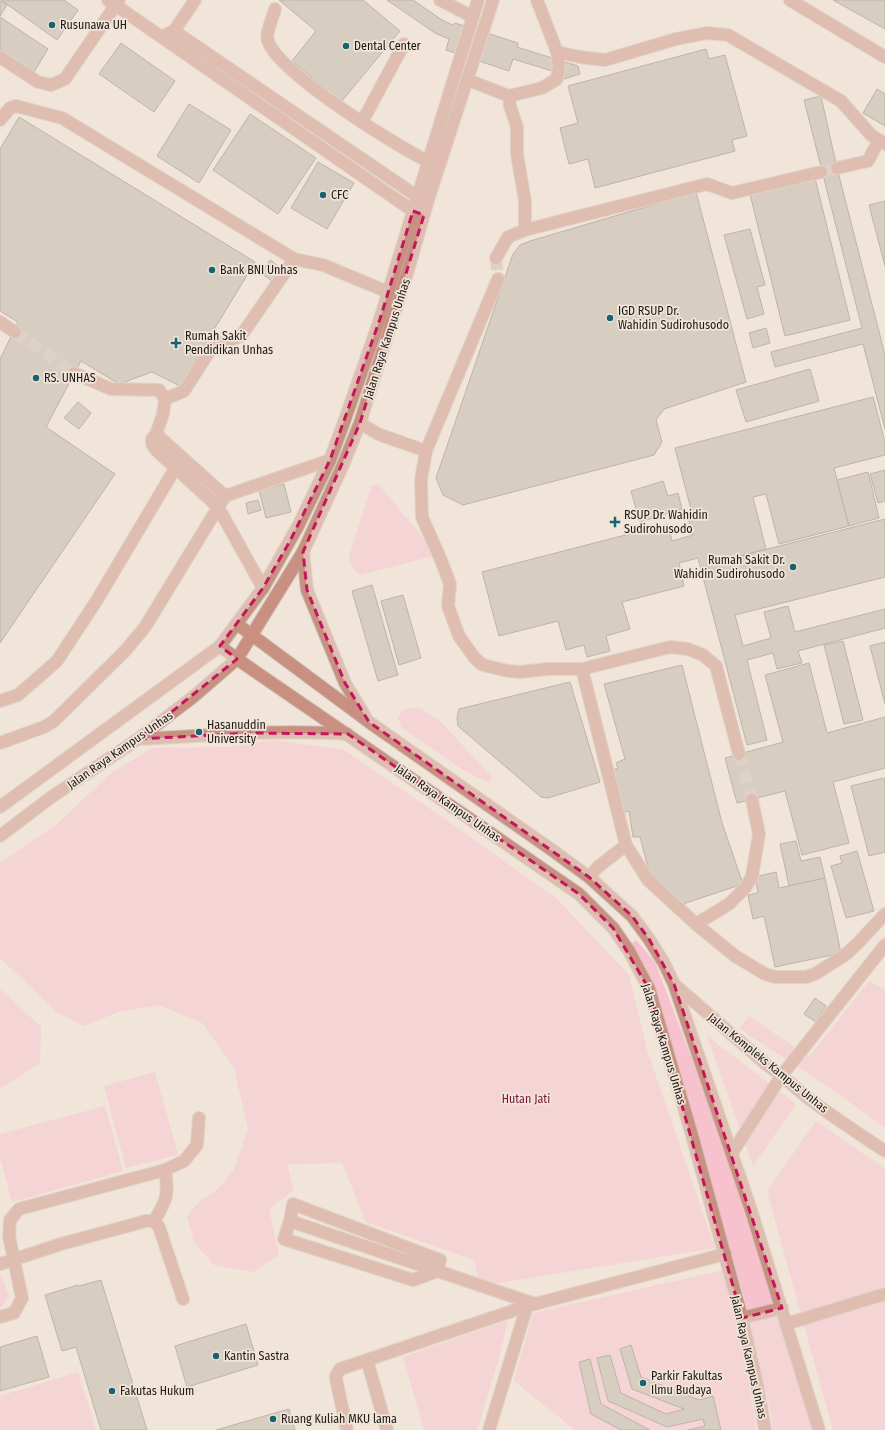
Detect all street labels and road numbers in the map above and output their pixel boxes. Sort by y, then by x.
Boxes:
street label: Jalan Raya Kampus Unhas [361,277,413,401]
street label: Jalan Raya Kampus Unhas [64,708,176,792]
street label: Jalan Raya Kampus Unhas [392,761,504,845]
street label: Jalan Raya Kampus Unhas [639,982,689,1106]
street label: Jalan Kompleks Kampus Unhas [705,1010,831,1116]
street label: Jalan Raya Kampus Unhas [728,1294,770,1420]

